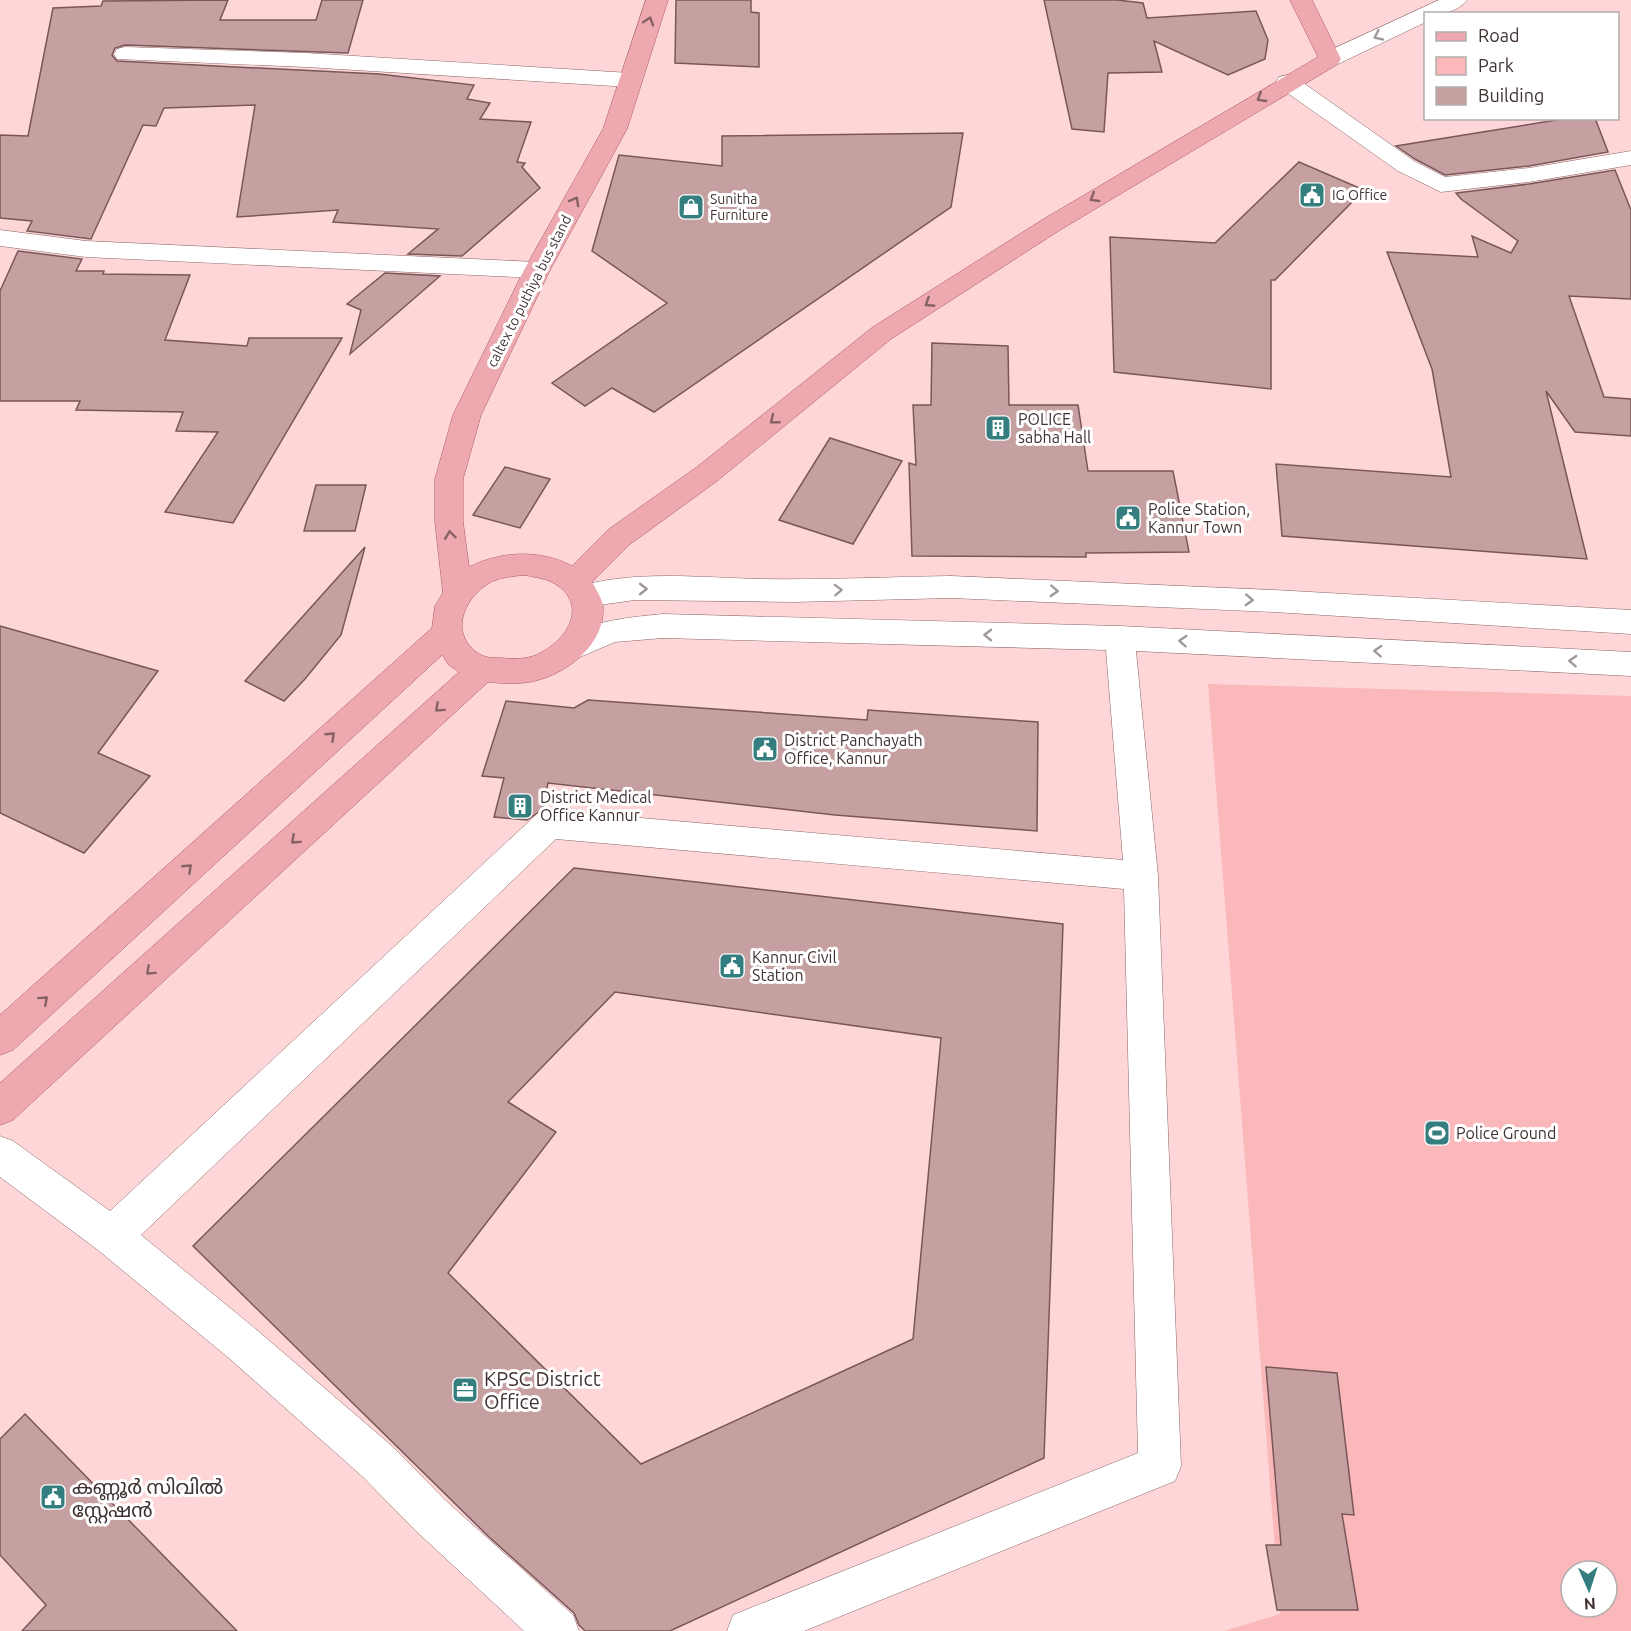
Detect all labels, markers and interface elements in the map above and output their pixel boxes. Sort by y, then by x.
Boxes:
legend [1424,12,1619,120]
one-way arrow [642,16,654,27]
text: Road [1478,25,1520,45]
one-way arrow [1373,29,1384,41]
text: Park [1478,55,1514,75]
text: Building [1478,85,1544,105]
one-way arrow [1257,90,1267,102]
public building icon: IG Office [1297,180,1327,210]
place label: IG Office [1332,187,1387,203]
place label: Sunitha Furniture [710,191,768,223]
one-way arrow [1090,191,1100,203]
shop icon: Sunitha Furniture [676,192,706,222]
one-way arrow [568,196,579,207]
street label: caltex to puthiya bus stand [484,212,574,370]
one-way arrow [925,295,936,306]
place label: POLICE sabha Hall [1018,410,1091,446]
one-way arrow [770,413,781,424]
building icon: POLICE sabha Hall [983,413,1013,443]
place label: Police Station, Kannur Town [1148,500,1250,536]
public building icon: Police Station, Kannur Town [1113,503,1143,533]
one-way arrow [445,531,457,540]
one-way arrow [639,583,648,595]
one-way arrow [834,584,843,596]
one-way arrow [1050,585,1059,598]
one-way arrow [1245,594,1254,607]
one-way arrow [984,628,993,641]
one-way arrow [1179,635,1188,648]
one-way arrow [1373,645,1382,658]
one-way arrow [1568,654,1577,667]
one-way arrow [435,701,446,712]
place label: District Panchayath Office, Kannur [784,731,923,767]
one-way arrow [324,732,335,743]
public building icon: District Panchayath Office, Kannur [750,734,780,764]
place label: District Medical Office Kannur [540,788,652,824]
building icon: District Medical Office Kannur [505,791,535,821]
one-way arrow [291,833,301,844]
one-way arrow [181,864,191,875]
place label: Kannur Civil Station [752,948,837,984]
public building icon: Kannur Civil Station [717,951,747,981]
one-way arrow [146,964,157,975]
one-way arrow [37,996,48,1007]
sports icon: Police Ground [1422,1118,1452,1148]
place label: Police Ground [1456,1124,1556,1142]
place label: KPSC District Office [484,1367,601,1413]
office icon: KPSC District Office [450,1375,480,1405]
place label: കണ്ണൂർ സിവിൽ സ്റ്റേഷൻ [72,1475,223,1524]
public building icon: കണ്ണൂർ സിവിൽ സ്റ്റേഷൻ [38,1482,68,1512]
north arrow [1559,1559,1619,1619]
text: N [1583,1595,1596,1613]

